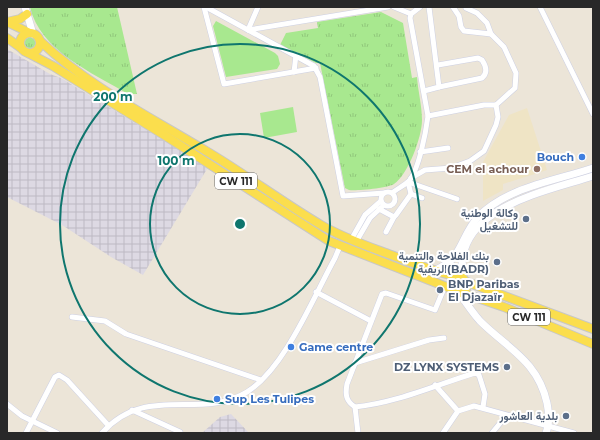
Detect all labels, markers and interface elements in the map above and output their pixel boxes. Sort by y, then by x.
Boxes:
text: 200 m [93,89,133,104]
place label: Bouch [537,150,574,164]
marker: Bouch [577,152,587,162]
text: 100 m [158,153,194,168]
place label: CEM el achour [446,162,529,176]
marker: CEM el achour [532,164,542,174]
road number: CW 111 [215,173,257,189]
place label: وكالة الوطنية للتشغيل [461,206,518,233]
marker: وكالة الوطنية للتشغيل [521,214,531,224]
centre of rings [233,217,247,231]
place label: بنك الفلاحة والتنمية الريفية(BADR) [399,249,489,276]
marker: بنك الفلاحة والتنمية الريفية(BADR) [492,257,502,267]
place label: BNP Paribas El Djazaïr [448,277,519,304]
marker: BNP Paribas El Djazaïr [435,285,445,295]
road number: CW 111 [508,309,550,325]
place label: Game centre [299,340,373,354]
marker: Game centre [286,342,296,352]
place label: DZ LYNX SYSTEMS [394,360,499,374]
marker: DZ LYNX SYSTEMS [502,362,512,372]
place label: Sup Les Tulipes [225,392,314,406]
marker: Sup Les Tulipes [212,394,222,404]
place label: بلدية العاشور [498,409,558,423]
marker: بلدية العاشور [561,411,571,421]

